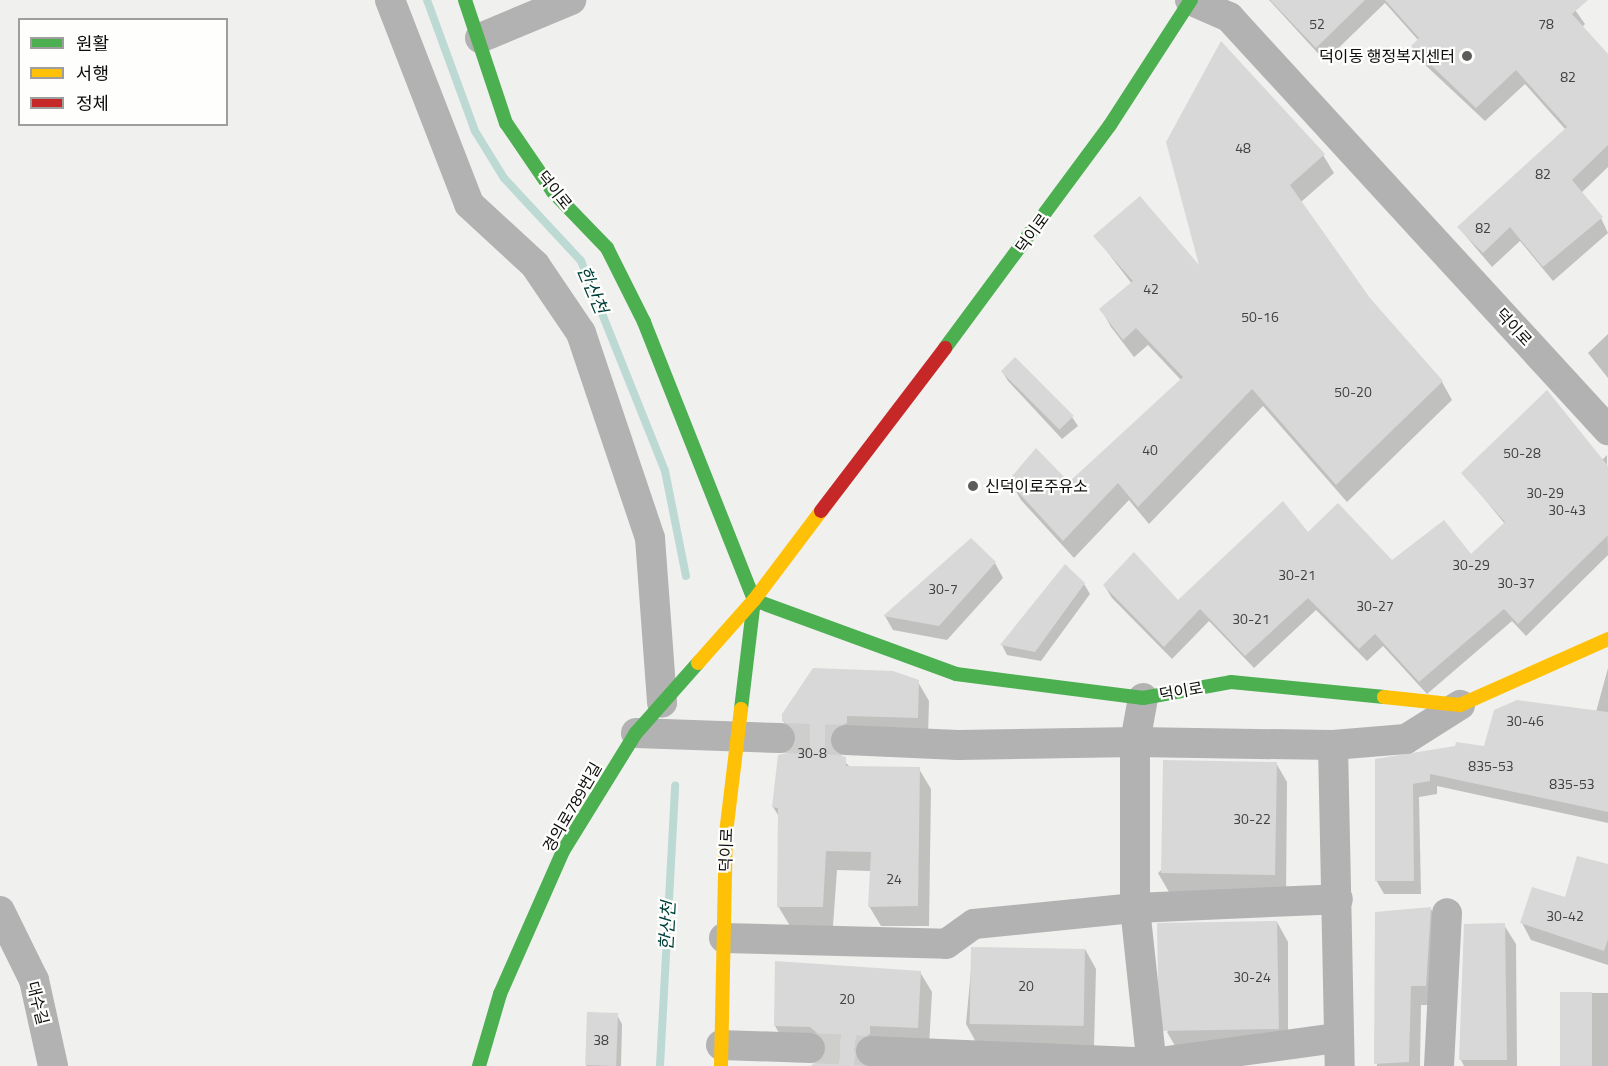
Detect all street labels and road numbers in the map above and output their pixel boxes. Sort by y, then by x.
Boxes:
street label: 덕이로 [534,167,576,213]
street label: 덕이로 [1011,209,1053,257]
street label: 덕이로 [1492,304,1536,350]
street label: 덕이로 [1158,678,1204,704]
street label: 경의로789번길 [539,759,605,855]
street label: 덕이로 [716,828,736,872]
street label: 대수길 [23,979,53,1027]

